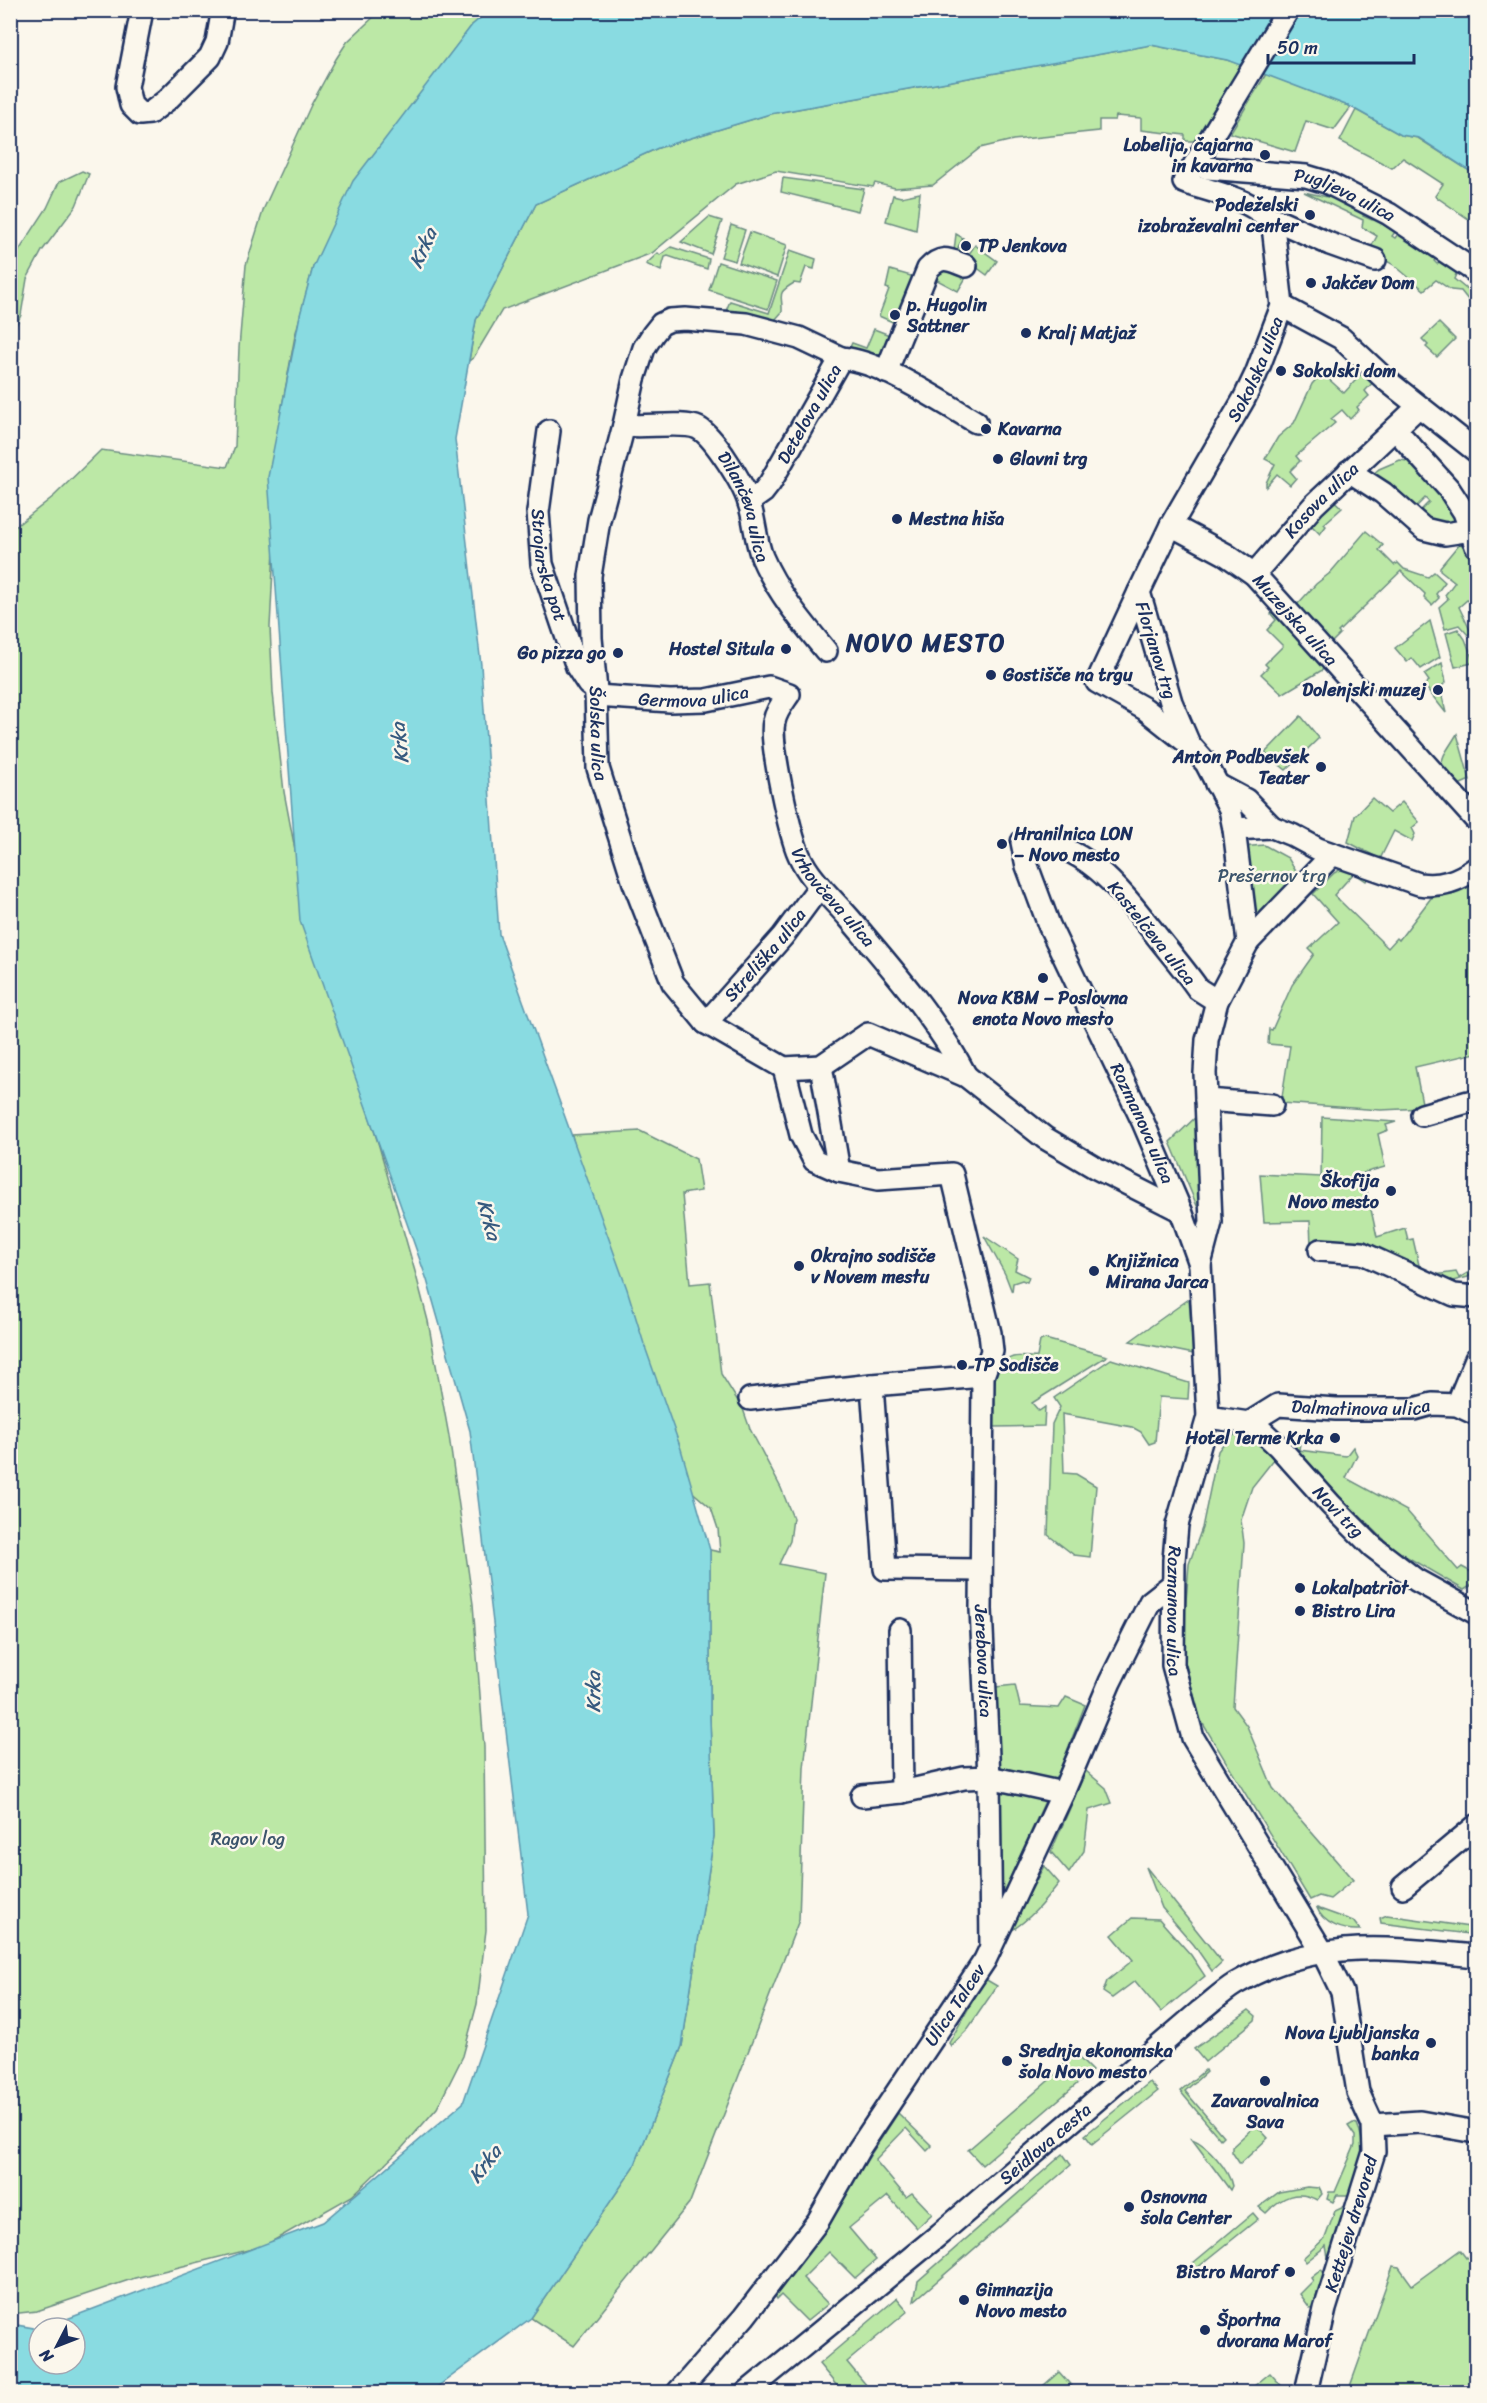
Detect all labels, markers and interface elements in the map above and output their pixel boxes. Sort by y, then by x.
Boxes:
scale bar [1268,27,1414,65]
text: 50 m [1277,32,1318,64]
place label: Lobelija, čajarna in kavarna [1123,129,1253,182]
marker: Lobelija, čajarna in kavarna [1258,148,1272,162]
street label: Pugljeva ulica [1293,159,1403,230]
place label: Podeželski izobraževalni center [1138,189,1300,242]
marker: Podeželski izobraževalni center [1303,208,1317,222]
water label: Krka [399,220,448,274]
place label: TP Jenkova [978,230,1068,262]
marker: TP Jenkova [959,239,973,253]
place label: Jakčev Dom [1322,267,1415,299]
marker: Jakčev Dom [1304,276,1318,290]
place label: p. Hugolin Sattner [906,289,987,342]
marker: p. Hugolin Sattner [888,308,902,322]
street label: Sokolska ulica [1218,312,1293,428]
place label: Kralj Matjaž [1037,317,1138,349]
marker: Kralj Matjaž [1019,326,1033,340]
place label: Sokolski dom [1292,355,1396,387]
street label: Detelova ulica [768,358,851,470]
marker: Sokolski dom [1274,364,1288,378]
place label: Kavarna [997,413,1063,445]
marker: Kavarna [979,422,993,436]
place label: Glavni trg [1009,443,1088,475]
street label: Dilančeva ulica [709,444,779,568]
marker: Glavni trg [991,452,1005,466]
street label: Kosova ulica [1276,454,1367,546]
place label: Mestna hiša [908,503,1004,535]
street label: Strojarska pot [522,507,576,626]
marker: Mestna hiša [890,512,904,526]
street label: Muzejska ulica [1244,566,1346,674]
street label: Florjanov trg [1126,597,1186,703]
district label: NOVO MESTO [845,622,1006,664]
place label: Hostel Situla [668,633,775,665]
place label: Go pizza go [516,637,607,669]
marker: Hostel Situla [779,642,793,656]
marker: Go pizza go [611,646,625,660]
place label: Gostišče na trgu [1002,659,1133,691]
marker: Gostišče na trgu [984,668,998,682]
place label: Dolenjski muzej [1302,674,1427,706]
street label: Germova ulica [637,676,752,717]
marker: Dolenjski muzej [1431,683,1445,697]
street label: Šolska ulica [580,685,617,786]
water label: Krka [380,719,420,765]
place label: Anton Podbevšek Teater [1172,741,1311,794]
marker: Anton Podbevšek Teater [1314,760,1328,774]
place label: Hranilnica LON – Novo mesto [1013,818,1133,871]
marker: Hranilnica LON – Novo mesto [995,837,1009,851]
street label: Vrhovčeva ulica [782,843,884,955]
park label: Prešernov trg [1218,860,1326,892]
street label: Kastelčeva ulica [1099,873,1205,993]
street label: Streliška ulica [715,901,815,1009]
marker: Nova KBM – Poslovna enota Novo mesto [1036,971,1050,985]
place label: Nova KBM – Poslovna enota Novo mesto [957,982,1129,1035]
street label: Rozmanova ulica [1101,1057,1184,1189]
place label: Škofija Novo mesto [1287,1165,1380,1218]
marker: Škofija Novo mesto [1384,1184,1398,1198]
water label: Krka [467,1196,512,1246]
place label: Okrajno sodišče v Novem mestu [811,1240,936,1293]
place label: Knjižnica Mirana Jarca [1105,1245,1209,1298]
marker: Okrajno sodišče v Novem mestu [792,1259,806,1273]
marker: Knjižnica Mirana Jarca [1087,1264,1101,1278]
place label: TP Sodišče [974,1349,1059,1381]
marker: TP Sodišče [955,1358,969,1372]
street label: Dalmatinova ulica [1290,1389,1435,1425]
place label: Hotel Terme Krka [1185,1422,1324,1454]
marker: Hotel Terme Krka [1328,1431,1342,1445]
street label: Novi trg [1304,1478,1372,1546]
street label: Rozmanova ulica [1157,1545,1191,1680]
place label: Lokalpatriot [1312,1572,1410,1604]
marker: Lokalpatriot [1293,1581,1307,1595]
place label: Bistro Lira [1312,1595,1395,1627]
street label: Jerebova ulica [965,1603,1002,1718]
marker: Bistro Lira [1293,1604,1307,1618]
water label: Krka [576,1670,611,1713]
park label: Ragov log [211,1823,285,1855]
street label: Ulica Talcev [916,1957,995,2053]
place label: Nova Ljubljanska banka [1284,2017,1420,2070]
place label: Srednja ekonomska šola Novo mesto [1018,2035,1174,2088]
marker: Nova Ljubljanska banka [1424,2036,1438,2050]
marker: Srednja ekonomska šola Novo mesto [1000,2054,1014,2068]
marker: Zavarovalnica Sava [1258,2074,1272,2088]
place label: Zavarovalnica Sava [1210,2085,1320,2138]
street label: Seidlova cesta [991,2095,1099,2193]
water label: Krka [459,2136,512,2191]
street label: Kettejev drevored [1315,2150,1387,2296]
place label: Osnovna šola Center [1140,2181,1232,2234]
marker: Osnovna šola Center [1122,2200,1136,2214]
place label: Bistro Marof [1176,2256,1280,2288]
marker: Bistro Marof [1283,2265,1297,2279]
place label: Gimnazija Novo mesto [975,2274,1068,2327]
marker: Gimnazija Novo mesto [957,2293,971,2307]
place label: Športna dvorana Marof [1216,2304,1334,2357]
north arrow [27,2316,87,2376]
marker: Športna dvorana Marof [1198,2323,1212,2337]
text: N [31,2341,61,2370]

